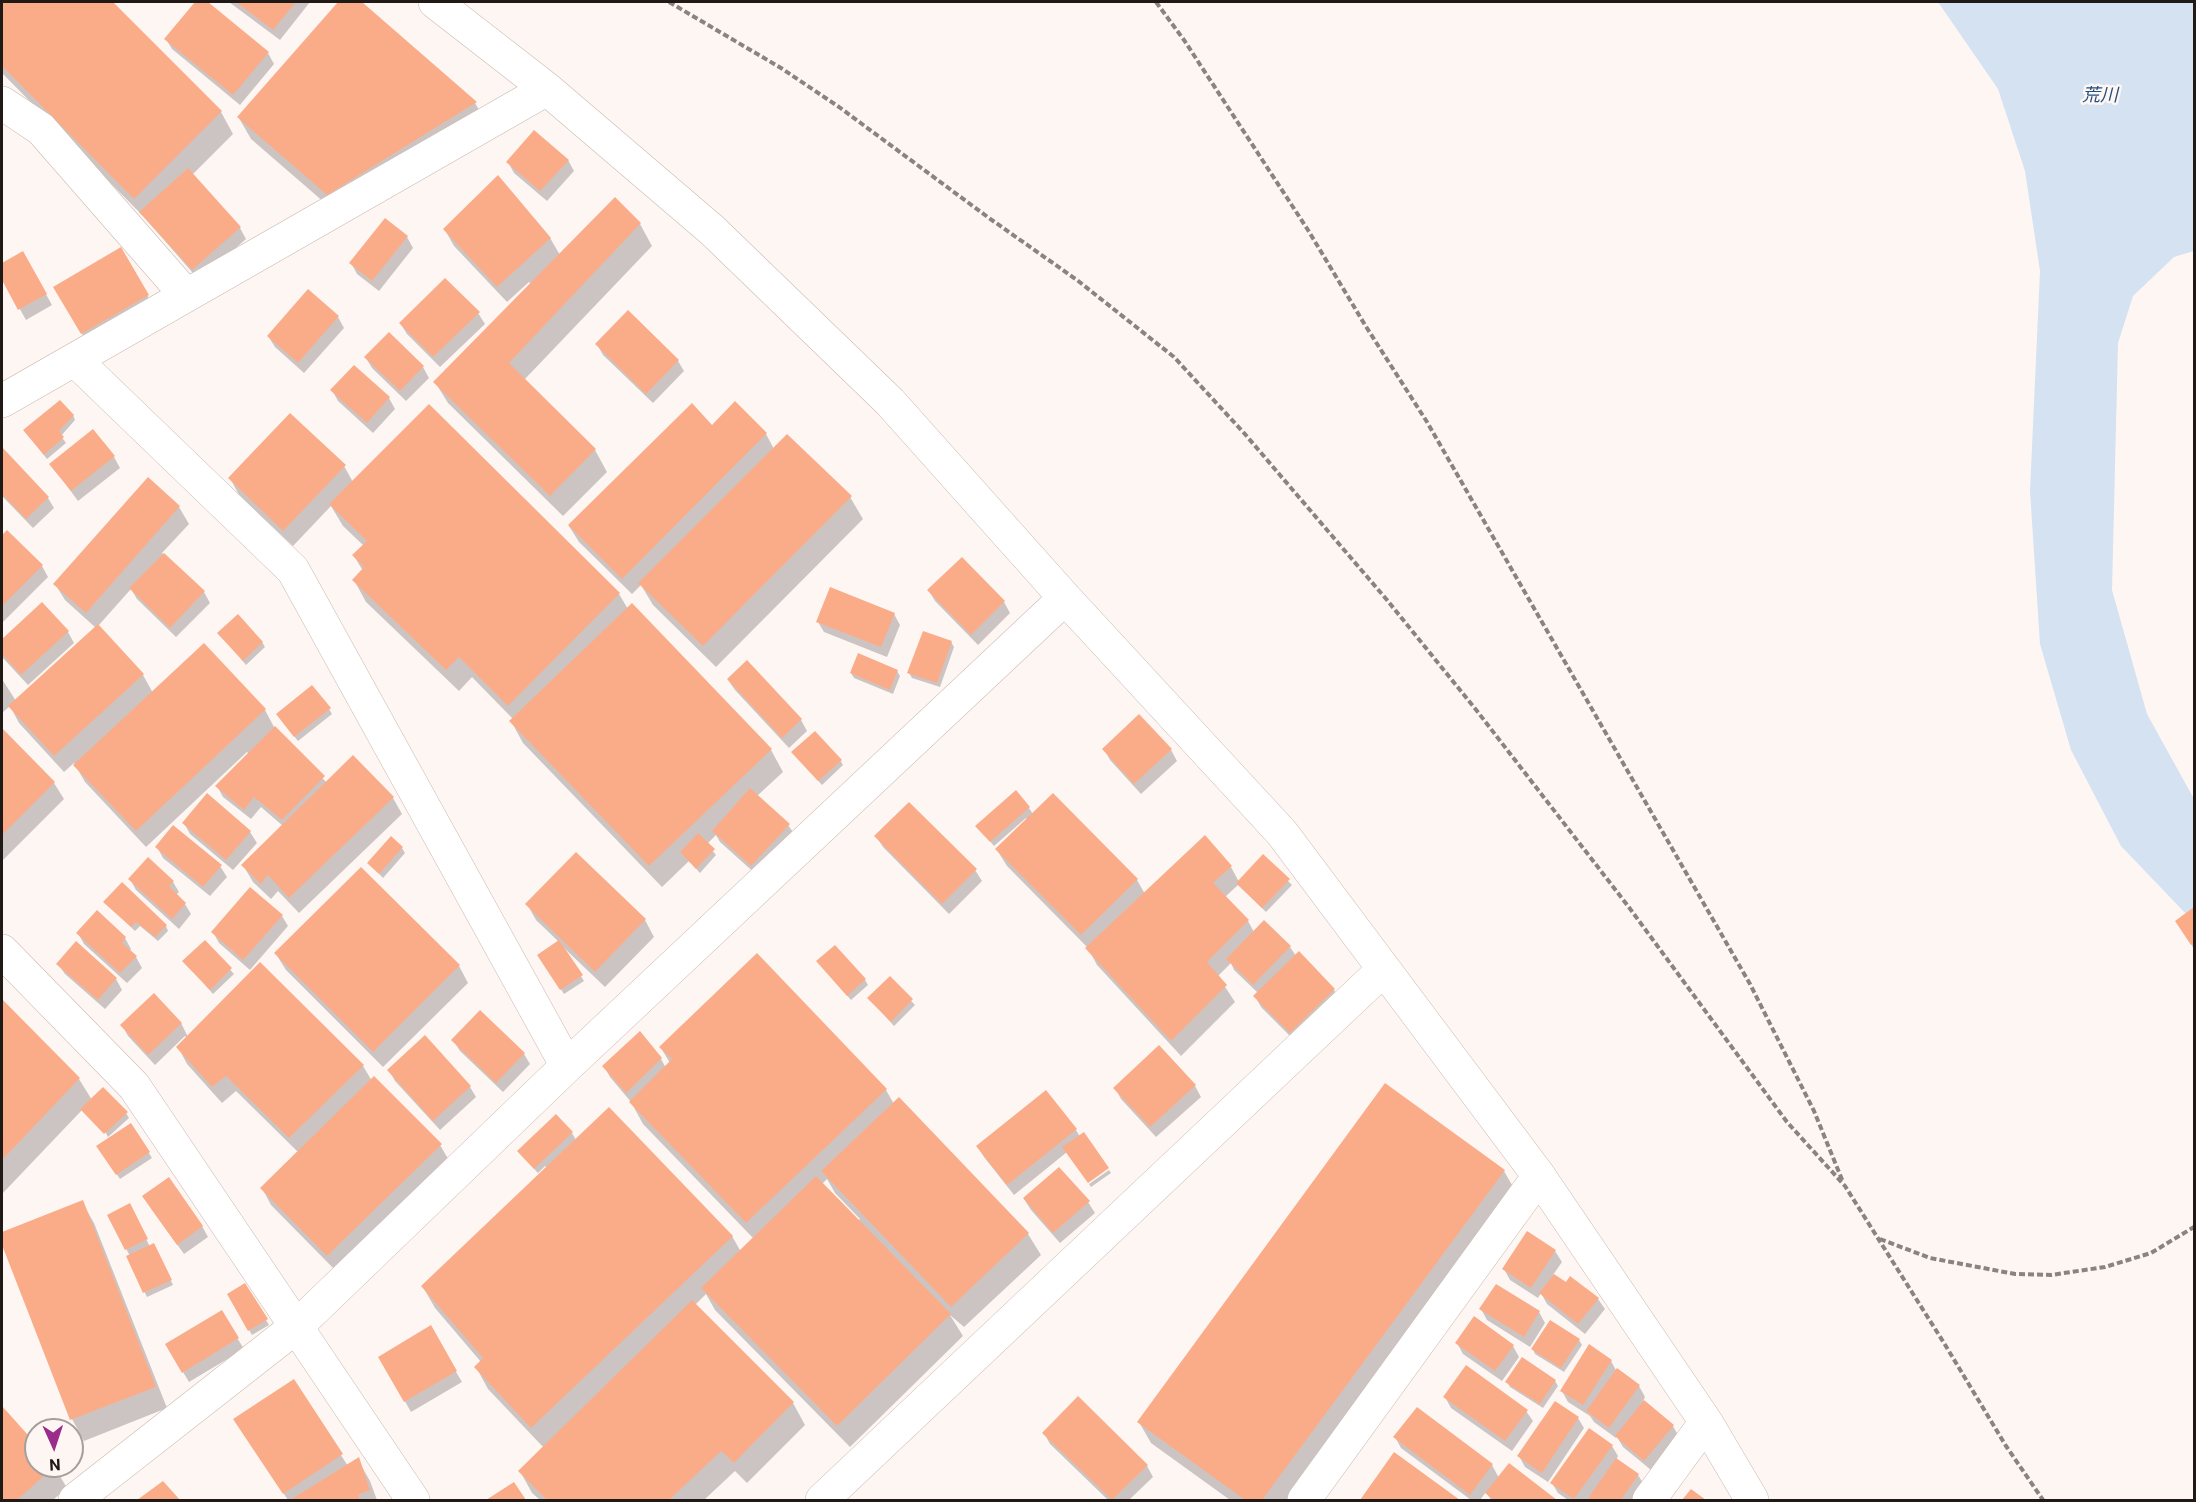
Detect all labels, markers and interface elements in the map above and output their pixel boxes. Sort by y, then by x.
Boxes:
water label: 荒川 [2082,85,2118,107]
north arrow [24,1418,84,1478]
text: N [49,1455,61,1474]

